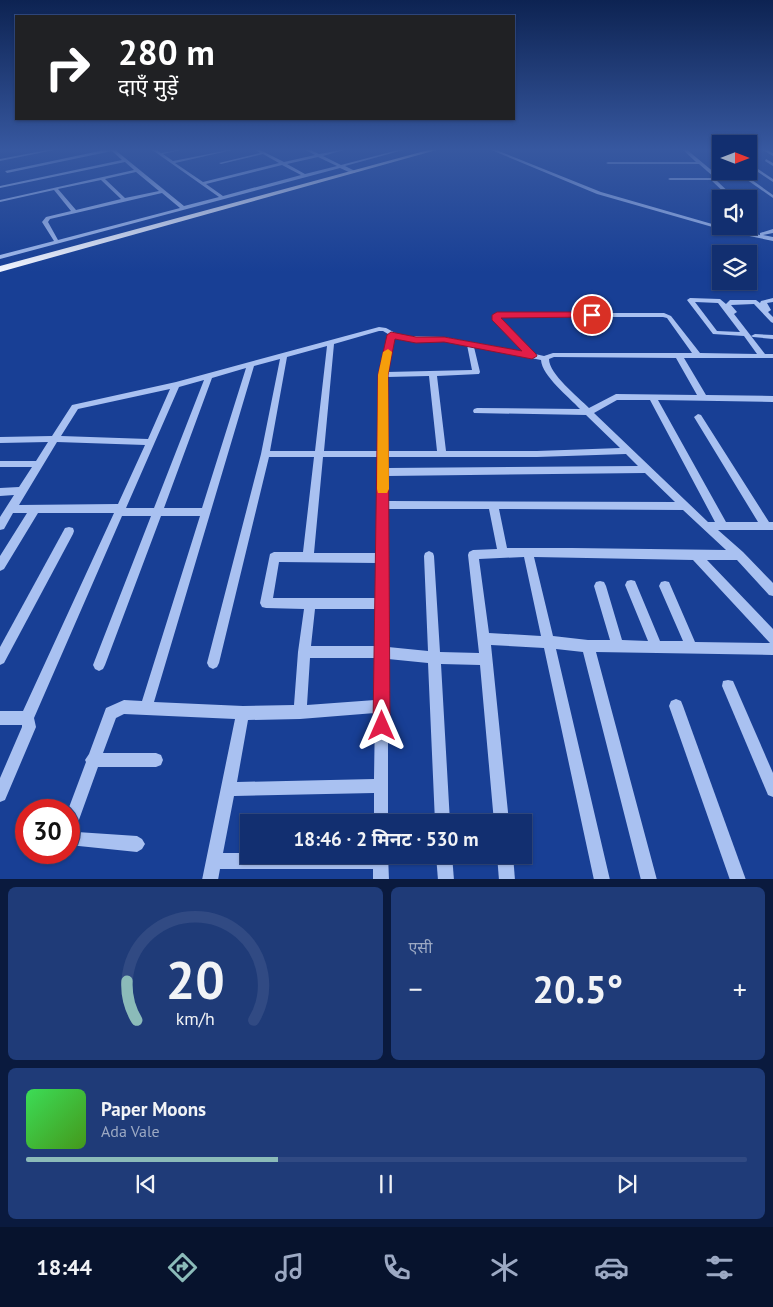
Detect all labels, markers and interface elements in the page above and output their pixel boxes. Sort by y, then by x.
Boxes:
text: 280 m [118,29,215,75]
icon: right [35,35,100,100]
text: दाएँ मुड़ें [118,73,178,101]
north arrow [712,135,758,180]
map controls [712,135,757,290]
button: sound [712,190,757,235]
button: layers [712,245,757,290]
pin [571,294,613,336]
icon: arrive [578,301,606,329]
position arrow [355,699,407,751]
speed limit sign: 30 [15,799,80,864]
text: 18:46 · 2 मिनट · 530 m [294,827,478,851]
text: एसी [409,937,432,957]
text: 20 [166,946,225,1013]
text: 20.5° [532,964,623,1013]
text: − [409,970,423,1007]
text: + [733,970,747,1007]
text: km/h [176,1007,215,1030]
text: Paper Moons [101,1097,206,1121]
text: Ada Vale [101,1121,160,1141]
icon: previous [132,1170,160,1198]
icon: pause [372,1170,400,1198]
icon: next [613,1170,641,1198]
icon: directions [165,1250,200,1285]
icon: music [272,1250,307,1285]
icon: phone [379,1250,414,1285]
icon: climate [487,1250,522,1285]
icon: car [594,1250,629,1285]
icon: filters [702,1250,737,1285]
text: 18:44 [36,1253,92,1281]

